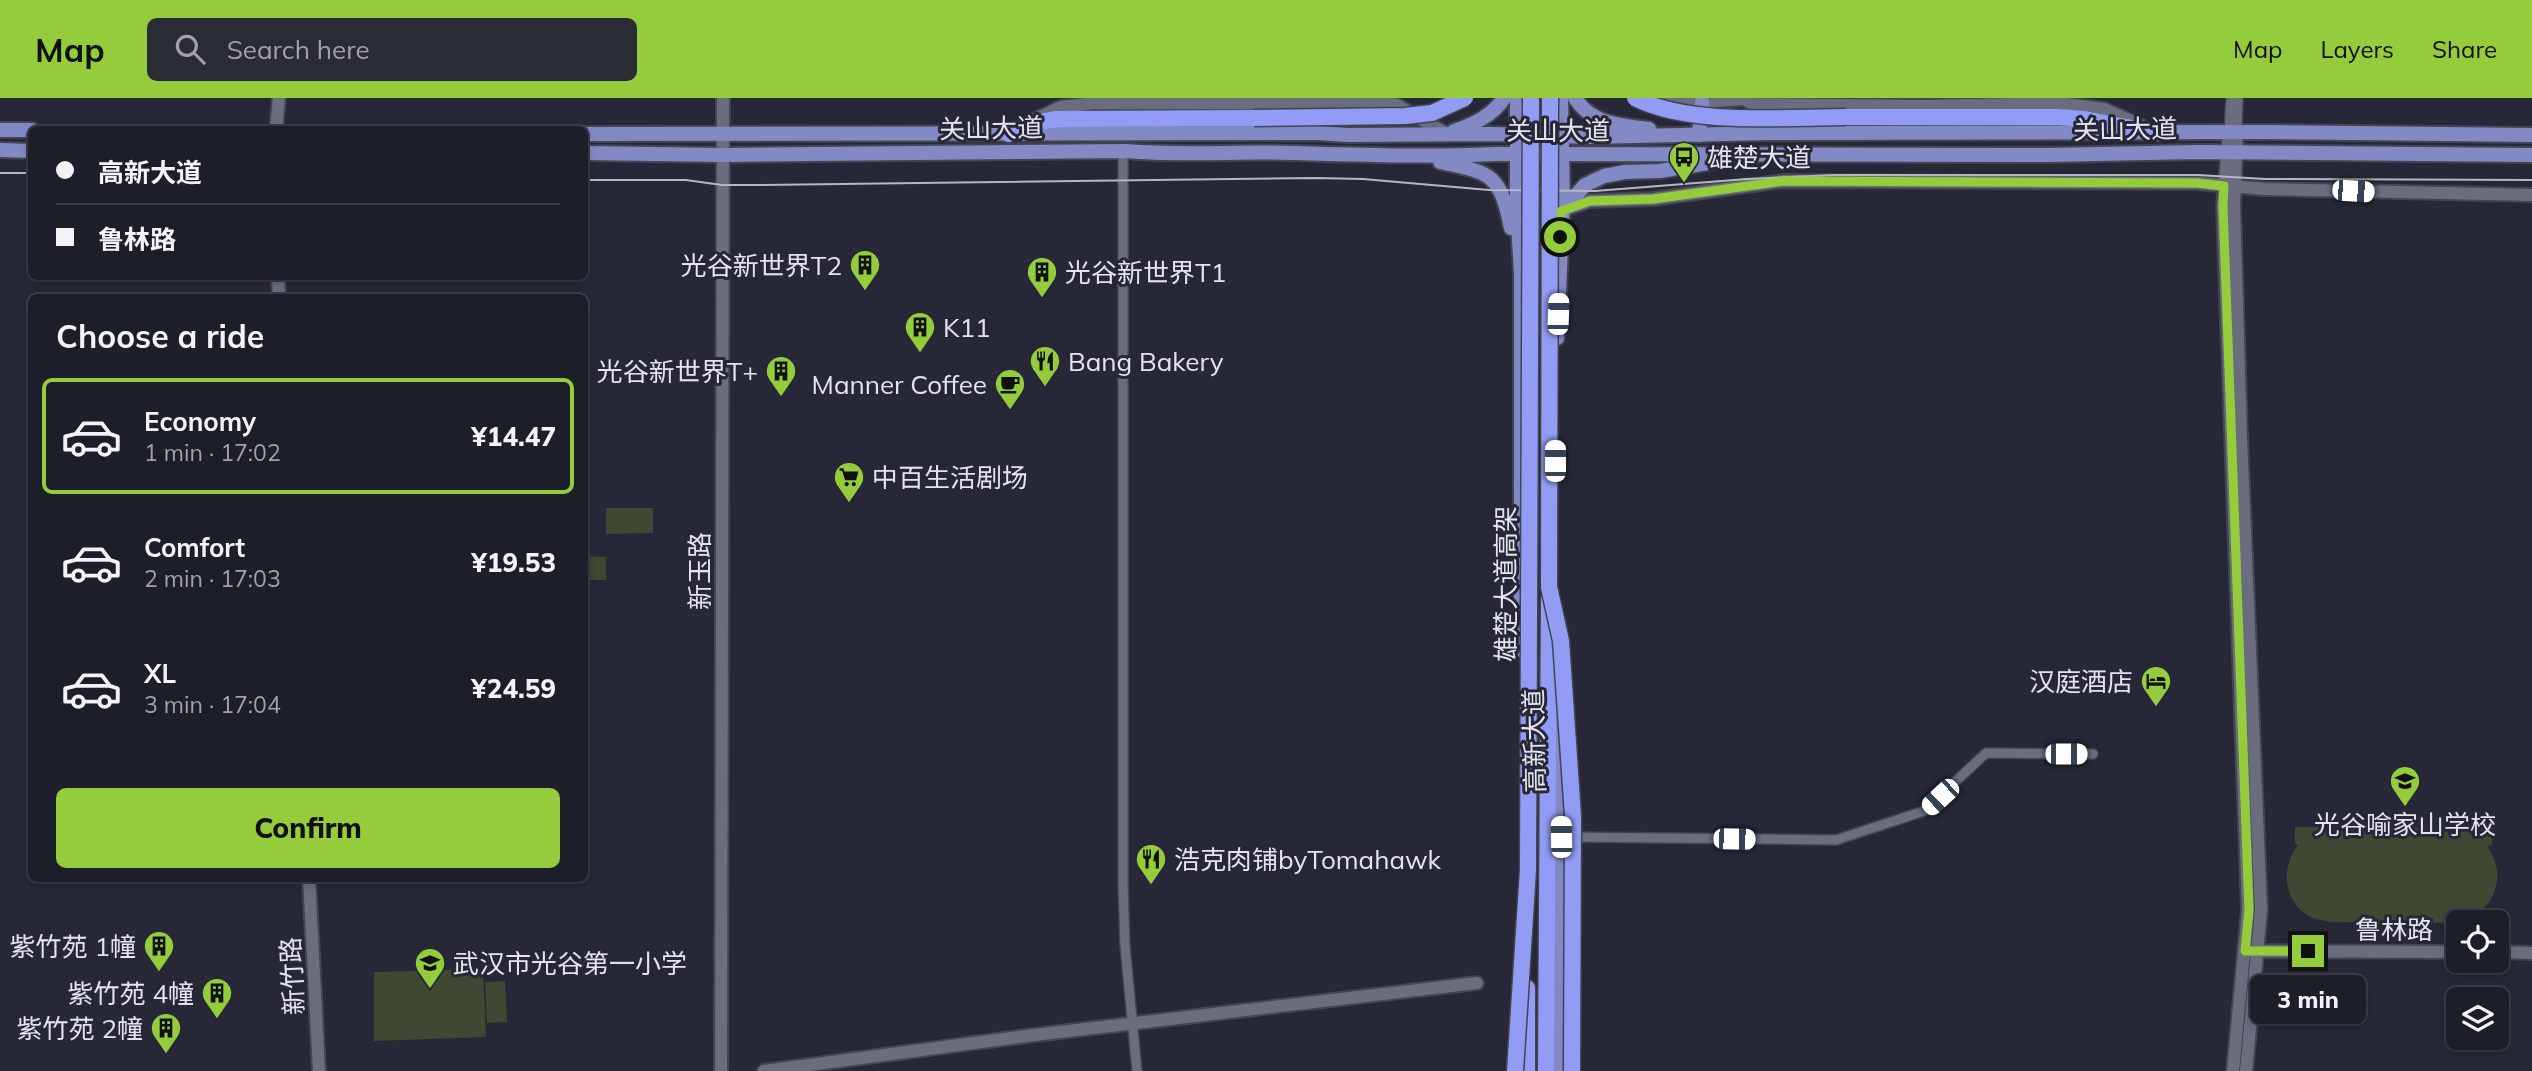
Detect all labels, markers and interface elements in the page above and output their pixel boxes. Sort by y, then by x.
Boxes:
search box [147,18,637,81]
text: Map [35,29,105,70]
icon: search [171,30,209,68]
text: Search here [227,33,370,66]
text: Map [2233,34,2282,64]
text: Layers [2320,34,2394,64]
text: Share [2432,34,2497,64]
street label: 关山大道 [939,111,1043,145]
street label: 关山大道 [2073,112,2177,146]
street label: 关山大道 [1506,114,1610,147]
bus stop icon: 雄楚大道 [1667,140,1701,184]
place label: 雄楚大道 [1707,141,1811,174]
text: 高新大道 [98,156,202,189]
car [2332,179,2375,203]
route start [1544,221,1576,253]
text: 鲁林路 [98,223,176,256]
building icon: 光谷新世界T2 [848,248,882,292]
place label: 光谷新世界T2 [681,249,842,282]
building icon: 光谷新世界T1 [1025,255,1059,299]
place label: 光谷新世界T1 [1065,256,1226,289]
car [1547,293,1570,335]
building icon: K11 [903,310,937,354]
place label: K11 [943,311,991,344]
text: Choose a ride [56,316,264,356]
restaurant icon: Bang Bakery [1028,344,1062,388]
place label: Bang Bakery [1068,345,1224,378]
building icon: 光谷新世界T+ [764,354,798,398]
place label: 光谷新世界T+ [597,355,758,388]
cafe icon: Manner Coffee [993,367,1027,411]
place label: Manner Coffee [812,368,987,401]
icon: car [60,405,123,468]
text: Economy [144,405,256,438]
text: ¥14.47 [471,420,556,453]
text: 1 min · 17:02 [144,438,281,467]
car [1545,440,1566,482]
supermarket icon: 中百生活剧场 [832,460,866,504]
place label: 中百生活剧场 [872,461,1028,494]
street label: 雄楚大道高架 [1489,506,1522,662]
icon: car [60,531,123,594]
text: Comfort [144,531,245,564]
street label: 新玉路 [683,532,716,610]
text: ¥19.53 [471,546,556,579]
text: 2 min · 17:03 [144,564,281,593]
icon: car [60,657,123,720]
text: XL [144,657,176,690]
hotel icon: 汉庭酒店 [2139,664,2173,708]
place label: 汉庭酒店 [2029,665,2133,698]
text: ¥24.59 [471,672,556,705]
street label: 高新大道 [1517,689,1551,793]
text: 3 min · 17:04 [144,690,281,719]
car [2046,744,2088,765]
school or university icon: 光谷喻家山学校 [2388,764,2422,808]
car [1918,775,1963,819]
button: Confirm [56,788,560,868]
place label: 光谷喻家山学校 [2314,808,2496,841]
car [1551,816,1572,858]
car [1713,828,1756,850]
restaurant icon: 浩克肉铺byTomahawk [1134,842,1168,886]
place label: 浩克肉铺byTomahawk [1174,843,1442,876]
map controls [2446,910,2509,1050]
button: locate [2446,910,2509,973]
street label: 鲁林路 [2355,913,2433,946]
building icon: 紫竹苑 1幢 [142,929,176,973]
place label: 紫竹苑 1幢 [10,930,136,963]
route end [2292,935,2324,967]
street label: 新竹路 [273,936,311,1016]
school or university icon: 武汉市光谷第一小学 [413,946,447,990]
place label: 武汉市光谷第一小学 [453,947,687,980]
building icon: 紫竹苑 4幢 [200,976,234,1020]
callout: 3 min [2250,976,2366,1024]
place label: 紫竹苑 4幢 [68,977,194,1010]
text: 3 min [2277,985,2339,1014]
button: layers [2446,987,2509,1050]
building icon: 紫竹苑 2幢 [149,1011,183,1055]
place label: 紫竹苑 2幢 [17,1012,143,1045]

